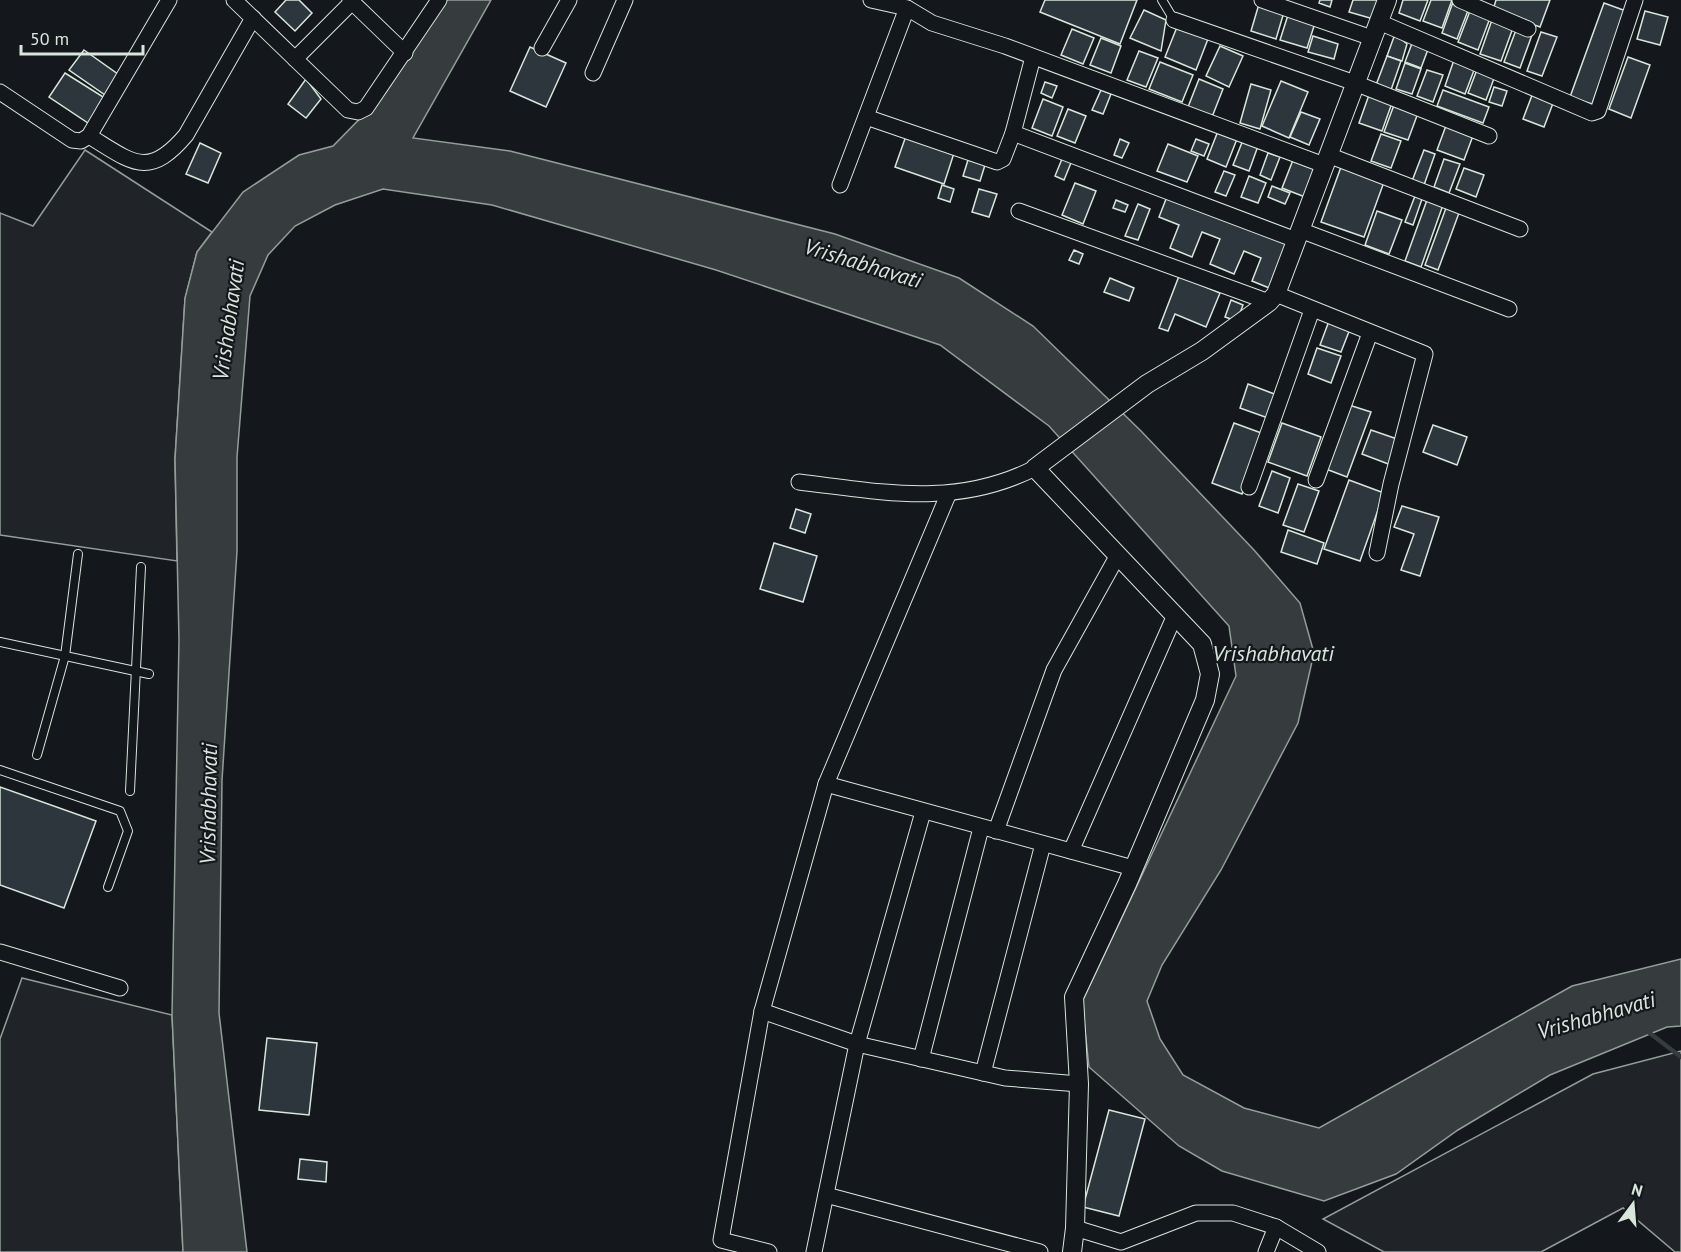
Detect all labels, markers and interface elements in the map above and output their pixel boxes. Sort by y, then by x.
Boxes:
scale bar [21,18,142,56]
text: 50 m [30,27,69,50]
water label: Vrishabhavati [801,232,927,295]
water label: Vrishabhavati [206,256,251,382]
water label: Vrishabhavati [1212,639,1335,667]
water label: Vrishabhavati [193,742,223,865]
water label: Vrishabhavati [1534,984,1660,1045]
north arrow [1603,1174,1663,1234]
text: N [1629,1179,1645,1201]

